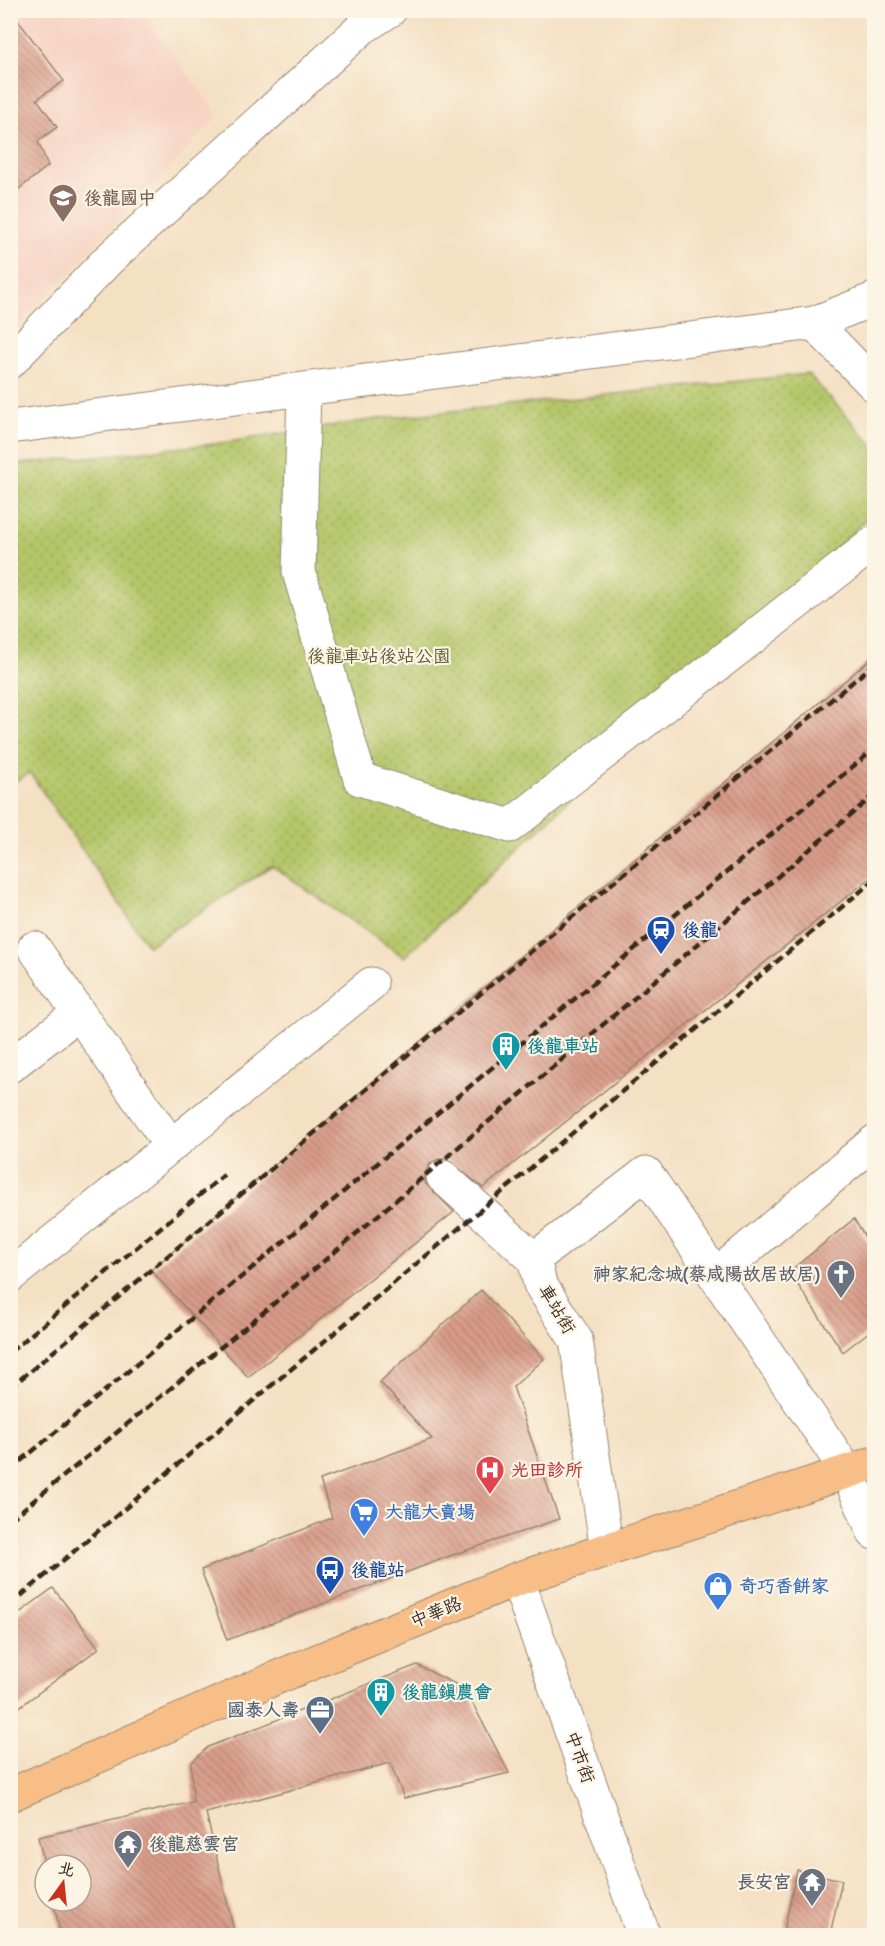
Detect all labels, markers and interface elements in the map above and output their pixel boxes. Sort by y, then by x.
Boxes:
school or university icon: 後龍國中 [47,182,79,224]
place label: 後龍國中 [84,186,156,209]
park label: 後龍車站後站公園 [307,644,451,667]
station icon: 後龍 [645,914,677,956]
place label: 後龍 [682,918,718,941]
building icon: 後龍車站 [490,1030,522,1072]
place label: 後龍車站 [527,1034,599,1057]
church icon: 神家紀念城(蔡咸陽故居故居) [825,1258,857,1300]
place label: 神家紀念城(蔡咸陽故居故居) [593,1262,820,1285]
street label: 車站街 [534,1280,581,1338]
hospital icon: 光田診所 [474,1454,506,1496]
place label: 光田診所 [511,1458,583,1481]
supermarket icon: 大龍大賣場 [348,1496,380,1538]
place label: 大龍大賣場 [385,1500,475,1523]
bus stop icon: 後龍站 [314,1554,346,1596]
place label: 後龍站 [351,1558,405,1581]
shop icon: 奇巧香餅家 [702,1570,734,1612]
place label: 奇巧香餅家 [739,1574,829,1597]
street label: 中華路 [406,1591,465,1632]
building icon: 後龍鎮農會 [365,1676,397,1718]
place label: 後龍鎮農會 [402,1680,492,1703]
office icon: 國泰人壽 [304,1694,336,1736]
place label: 國泰人壽 [227,1698,299,1721]
street label: 中市街 [560,1728,601,1786]
temple icon: 後龍慈雲宮 [112,1828,144,1870]
place label: 後龍慈雲宮 [149,1832,239,1855]
north arrow [33,1853,93,1913]
text: 北 [57,1857,77,1880]
temple icon: 長安宮 [796,1866,828,1908]
place label: 長安宮 [737,1870,791,1893]

